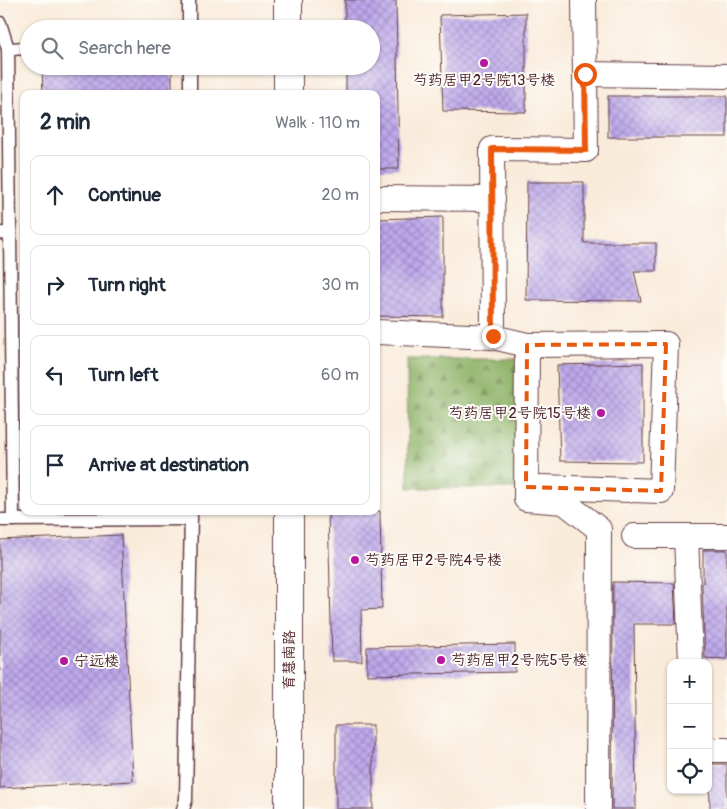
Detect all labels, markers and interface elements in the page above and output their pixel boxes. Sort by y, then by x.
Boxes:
search box [20,20,380,75]
icon: search [38,34,66,62]
text: Search here [78,36,171,60]
marker: 芍药居甲2号院13号楼 [478,57,490,69]
route start [574,63,597,86]
place label: 芍药居甲2号院13号楼 [413,71,555,90]
text: 2 min [40,109,90,136]
text: Walk · 110 m [275,113,360,133]
icon: ahead [41,181,69,209]
text: Continue [88,183,161,207]
text: 20 m [321,185,359,205]
icon: right [41,271,69,299]
text: Turn right [88,273,166,297]
text: 30 m [321,275,359,295]
route end [482,325,505,348]
icon: left [41,361,69,389]
text: Turn left [88,363,158,387]
text: 60 m [321,365,359,385]
place label: 芍药居甲2号院15号楼 [449,404,591,423]
marker: 芍药居甲2号院15号楼 [595,407,607,419]
icon: arrive [41,451,69,479]
text: Arrive at destination [88,453,249,477]
place label: 芍药居甲2号院4号楼 [365,551,502,570]
marker: 芍药居甲2号院4号楼 [349,554,361,566]
street label: 育慧南路 [280,630,299,690]
place label: 芍药居甲2号院5号楼 [451,651,588,670]
place label: 宁远楼 [74,652,119,671]
marker: 芍药居甲2号院5号楼 [435,654,447,666]
marker: 宁远楼 [58,655,70,667]
map controls [667,659,712,794]
button: + [667,659,712,704]
button: − [667,704,712,749]
button: locate [667,749,712,794]

